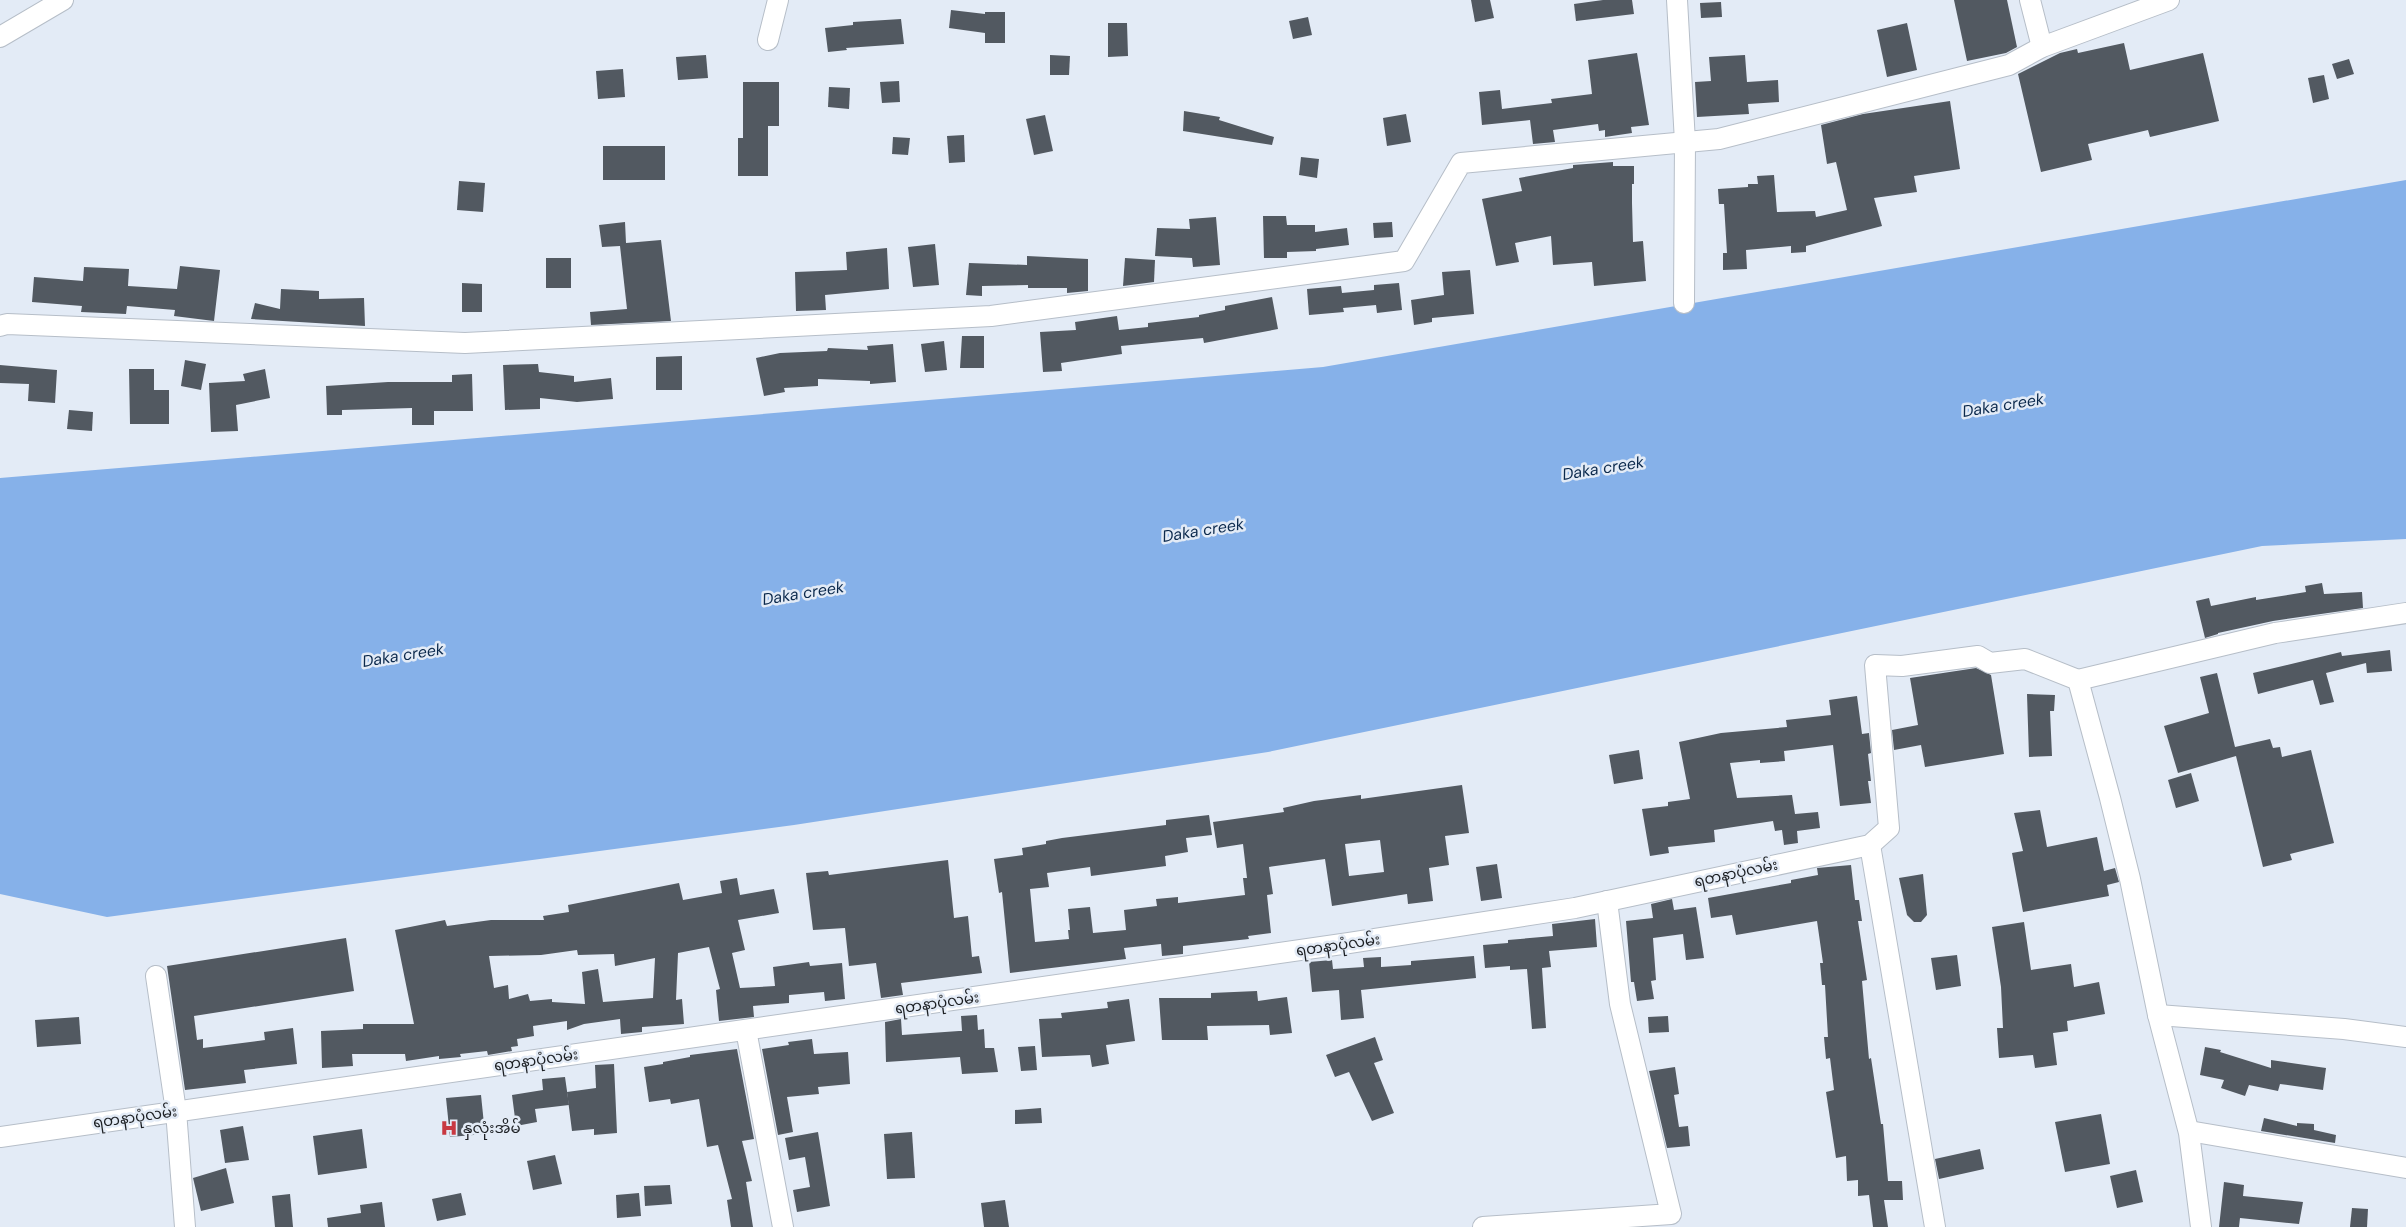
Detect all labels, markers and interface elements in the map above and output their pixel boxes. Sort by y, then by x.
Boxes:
water label: Daka creek [1961,388,2046,422]
water label: Daka creek [1561,451,1646,485]
water label: Daka creek [1161,513,1246,547]
water label: Daka creek [761,576,846,610]
water label: Daka creek [361,638,446,672]
street label: ရတနာပုံလမ်း [1692,854,1780,894]
street label: ရတနာပုံလမ်း [1295,929,1382,963]
street label: ရတနာပုံလမ်း [894,987,981,1021]
street label: ရတနာပုံလမ်း [493,1044,580,1078]
street label: ရတနာပုံလမ်း [92,1101,179,1135]
hospital icon: နှလုံးအိမ် [439,1118,459,1138]
place label: နှလုံးအိမ် [463,1118,521,1140]

